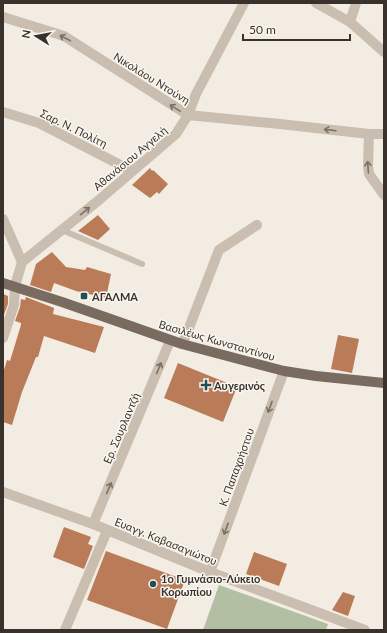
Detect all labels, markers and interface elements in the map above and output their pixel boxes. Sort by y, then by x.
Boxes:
north arrow [16,16,56,56]
scale bar [243,16,350,42]
text: 50 m [249,22,276,37]
text: N [19,29,33,39]
one-way arrow [60,34,72,41]
street label: Νικολάου Ντούνη [111,49,193,107]
one-way arrow [169,103,181,111]
street label: Σαρ. Ν. Πολίτη [38,106,110,150]
street label: Αθανάσιου Αγγελή [90,123,170,193]
one-way arrow [324,126,337,134]
one-way arrow [365,161,372,174]
one-way arrow [79,207,90,215]
place label: ΑΓΑΛΜΑ [91,290,138,303]
marker: ΑΓΑΛΜΑ [79,291,89,301]
street label: Βασιλέως Κωνσταντίνου [157,317,277,363]
one-way arrow [156,363,163,375]
place label: Αυγερινός [213,379,266,392]
marker: Αυγερινός [201,380,211,390]
street label: Ερ. Σουρλαντζή [100,390,143,466]
one-way arrow [266,401,274,413]
street label: Κ. Παπαχρήστου [216,426,256,508]
one-way arrow [105,483,113,495]
street label: Ευαγγ. Καβασαγιώτου [113,515,219,567]
one-way arrow [221,523,229,535]
place label: 1ο Γυμνάσιο-Λύκειο Κορωπίου [161,572,260,598]
marker: 1ο Γυμνάσιο-Λύκειο Κορωπίου [148,579,158,589]

